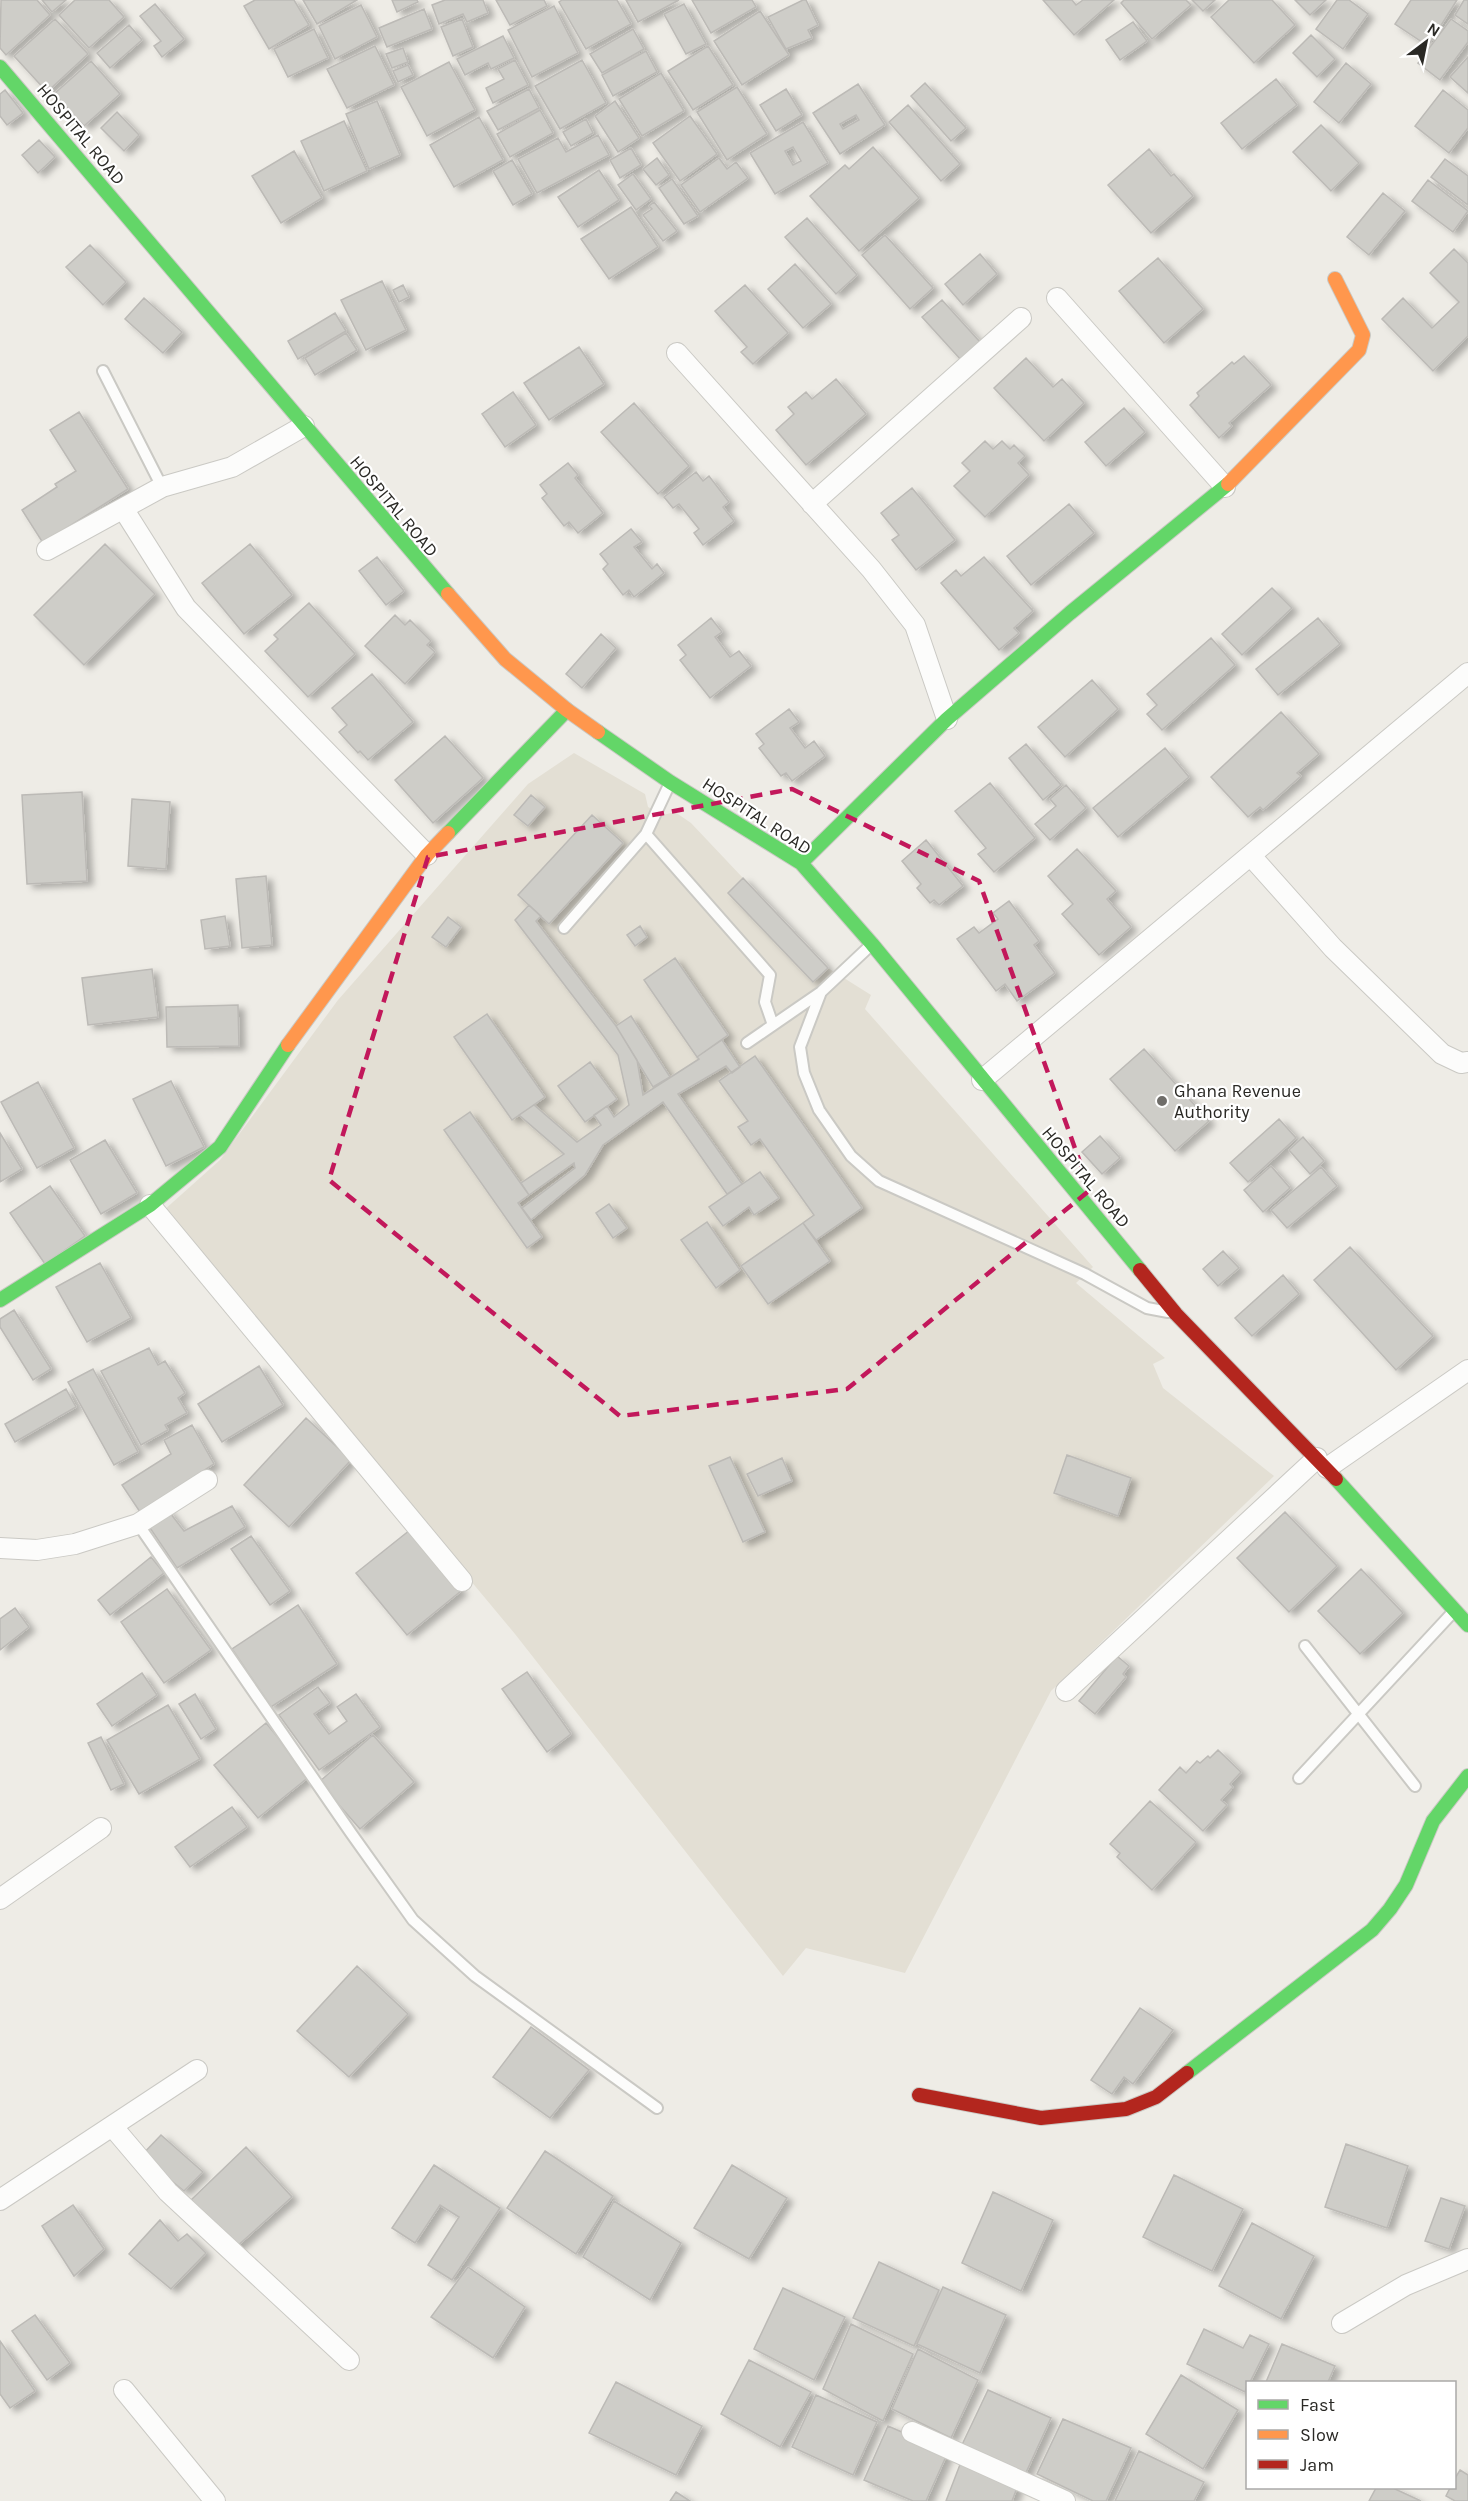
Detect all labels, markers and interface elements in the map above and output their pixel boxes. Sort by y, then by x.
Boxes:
north arrow [1396,12,1456,72]
text: N [1424,19,1444,41]
street label: HOSPITAL ROAD [32,79,130,189]
street label: HOSPITAL ROAD [345,451,443,561]
street label: HOSPITAL ROAD [698,773,816,859]
place label: Ghana Revenue Authority [1174,1080,1301,1123]
marker: Ghana Revenue Authority [1155,1094,1169,1108]
street label: HOSPITAL ROAD [1037,1122,1135,1232]
legend [1246,2381,1456,2489]
text: Fast [1300,2394,1335,2416]
text: Slow [1300,2424,1339,2446]
text: Jam [1300,2454,1334,2476]

